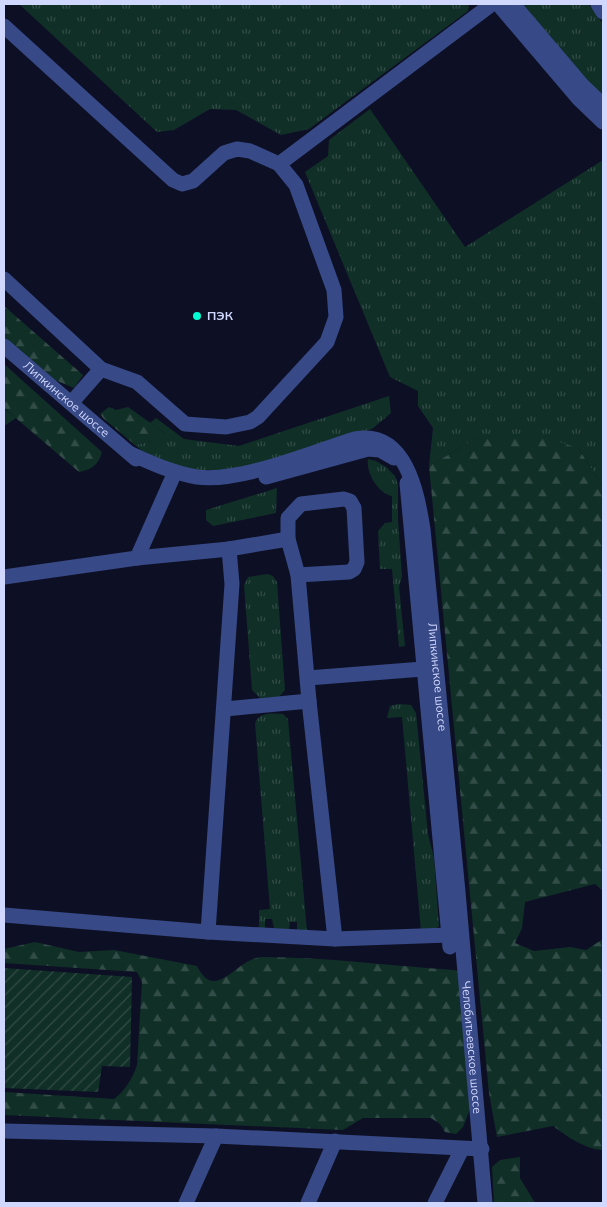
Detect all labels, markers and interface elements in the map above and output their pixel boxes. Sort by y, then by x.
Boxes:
place label: ПЭК [207,308,234,323]
marker: ПЭК [191,310,203,322]
street label: Липкинское шоссе [20,358,113,440]
street label: Липкинское шоссе [425,622,450,732]
street label: Челобитьевское шоссе [459,980,485,1115]

